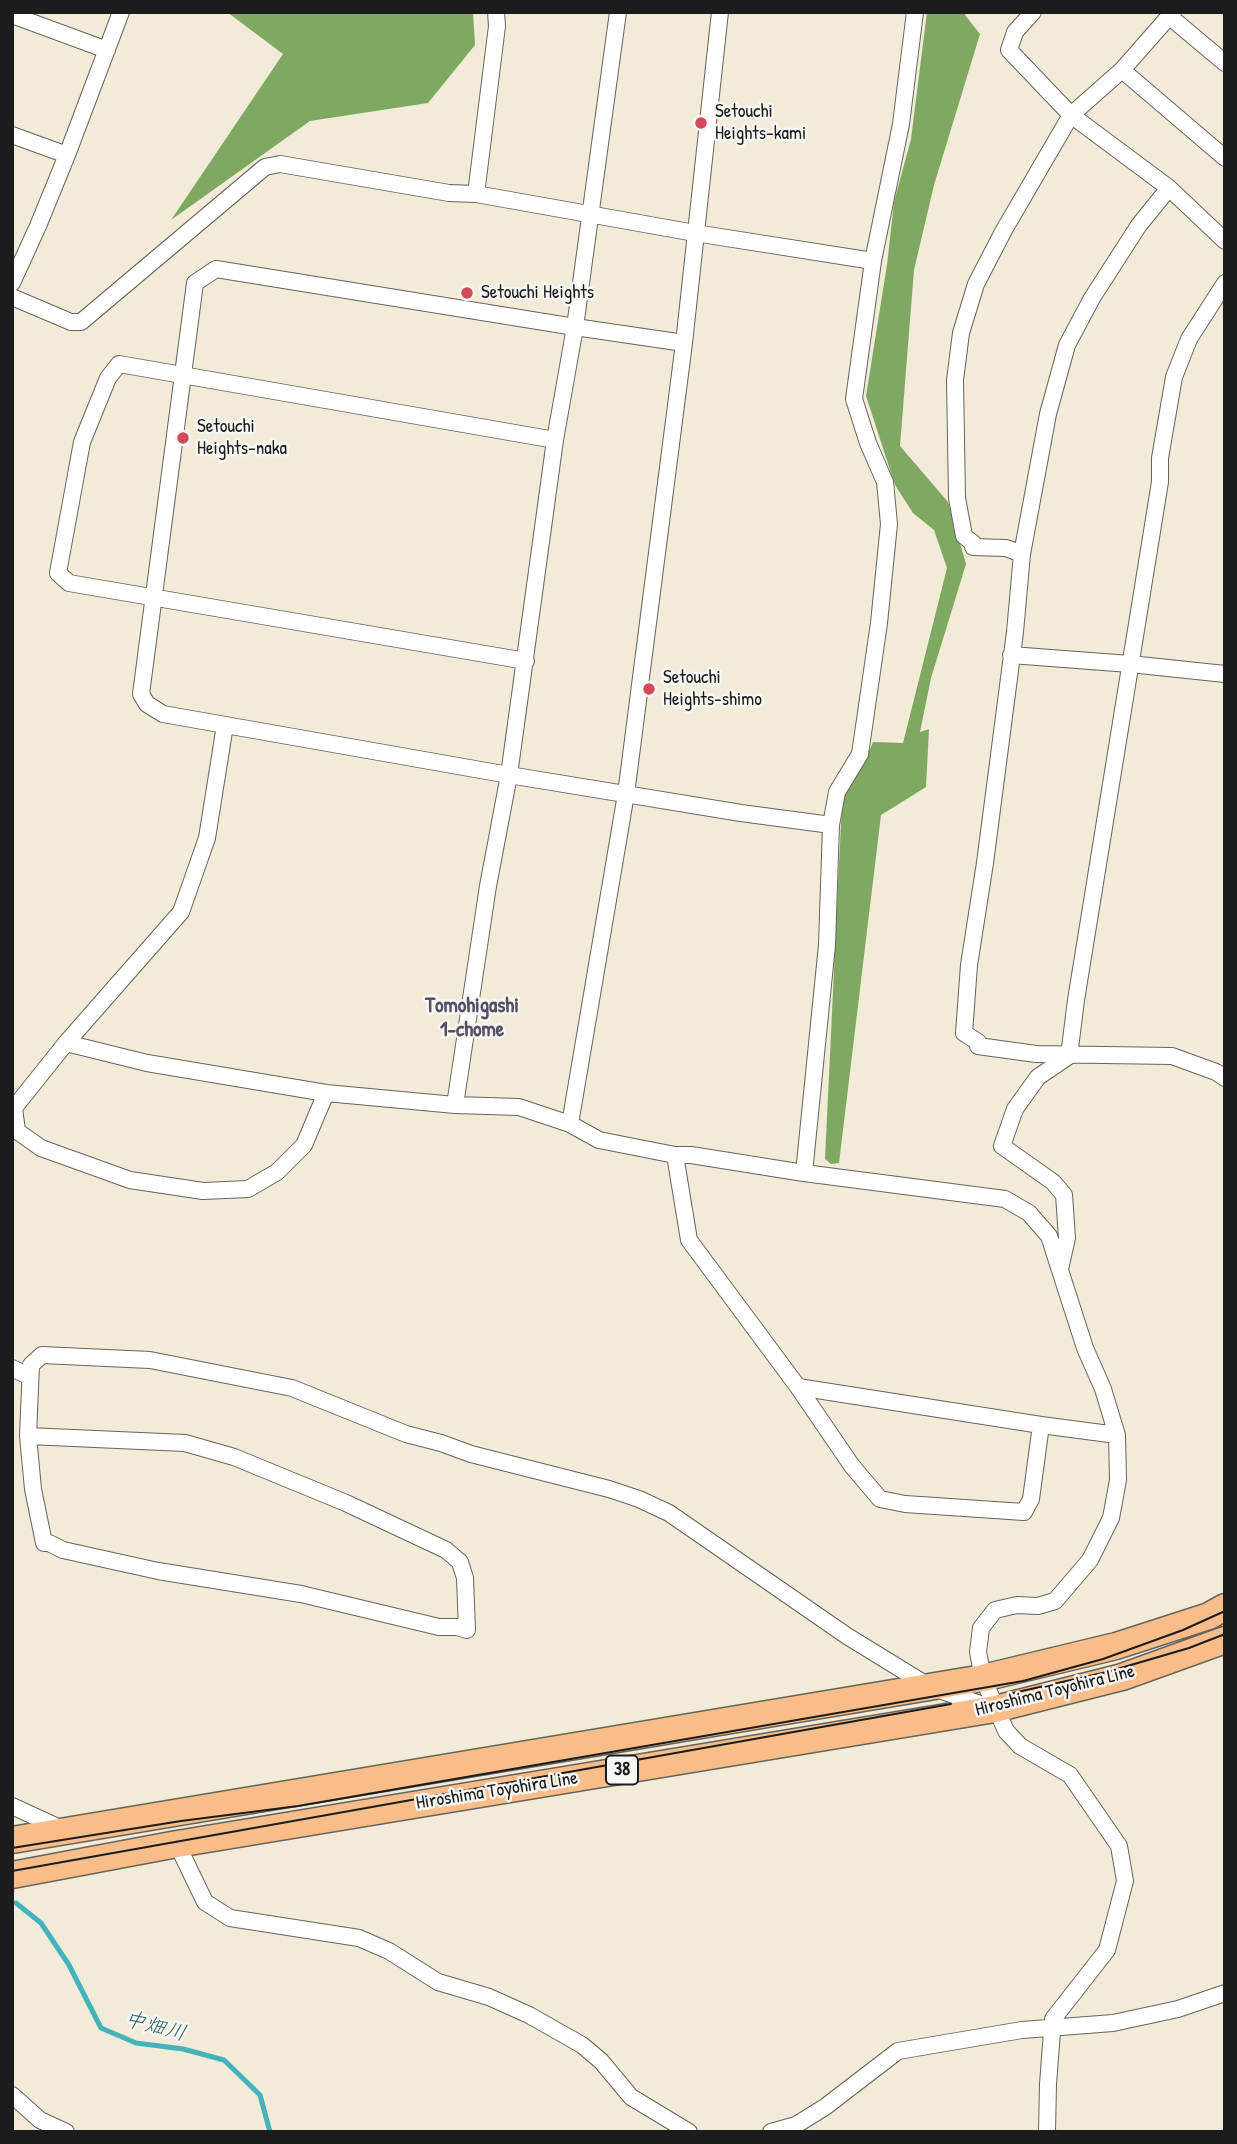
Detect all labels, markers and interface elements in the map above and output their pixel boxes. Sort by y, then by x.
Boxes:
place label: Setouchi Heights-kami [715,101,806,145]
marker: Setouchi Heights-kami [693,115,709,131]
place label: Setouchi Heights [481,282,594,304]
marker: Setouchi Heights [459,285,475,301]
place label: Setouchi Heights-naka [197,416,287,460]
marker: Setouchi Heights-naka [175,430,191,446]
place label: Setouchi Heights-shimo [663,667,762,711]
marker: Setouchi Heights-shimo [641,681,657,697]
district label: Tomohigashi 1-chome [425,993,519,1043]
street label: Hiroshima Toyohira Line [973,1660,1137,1722]
road number: 38 [606,1756,638,1784]
street label: Hiroshima Toyohira Line [414,1767,580,1815]
water label: 中畑川 [121,2007,189,2047]

